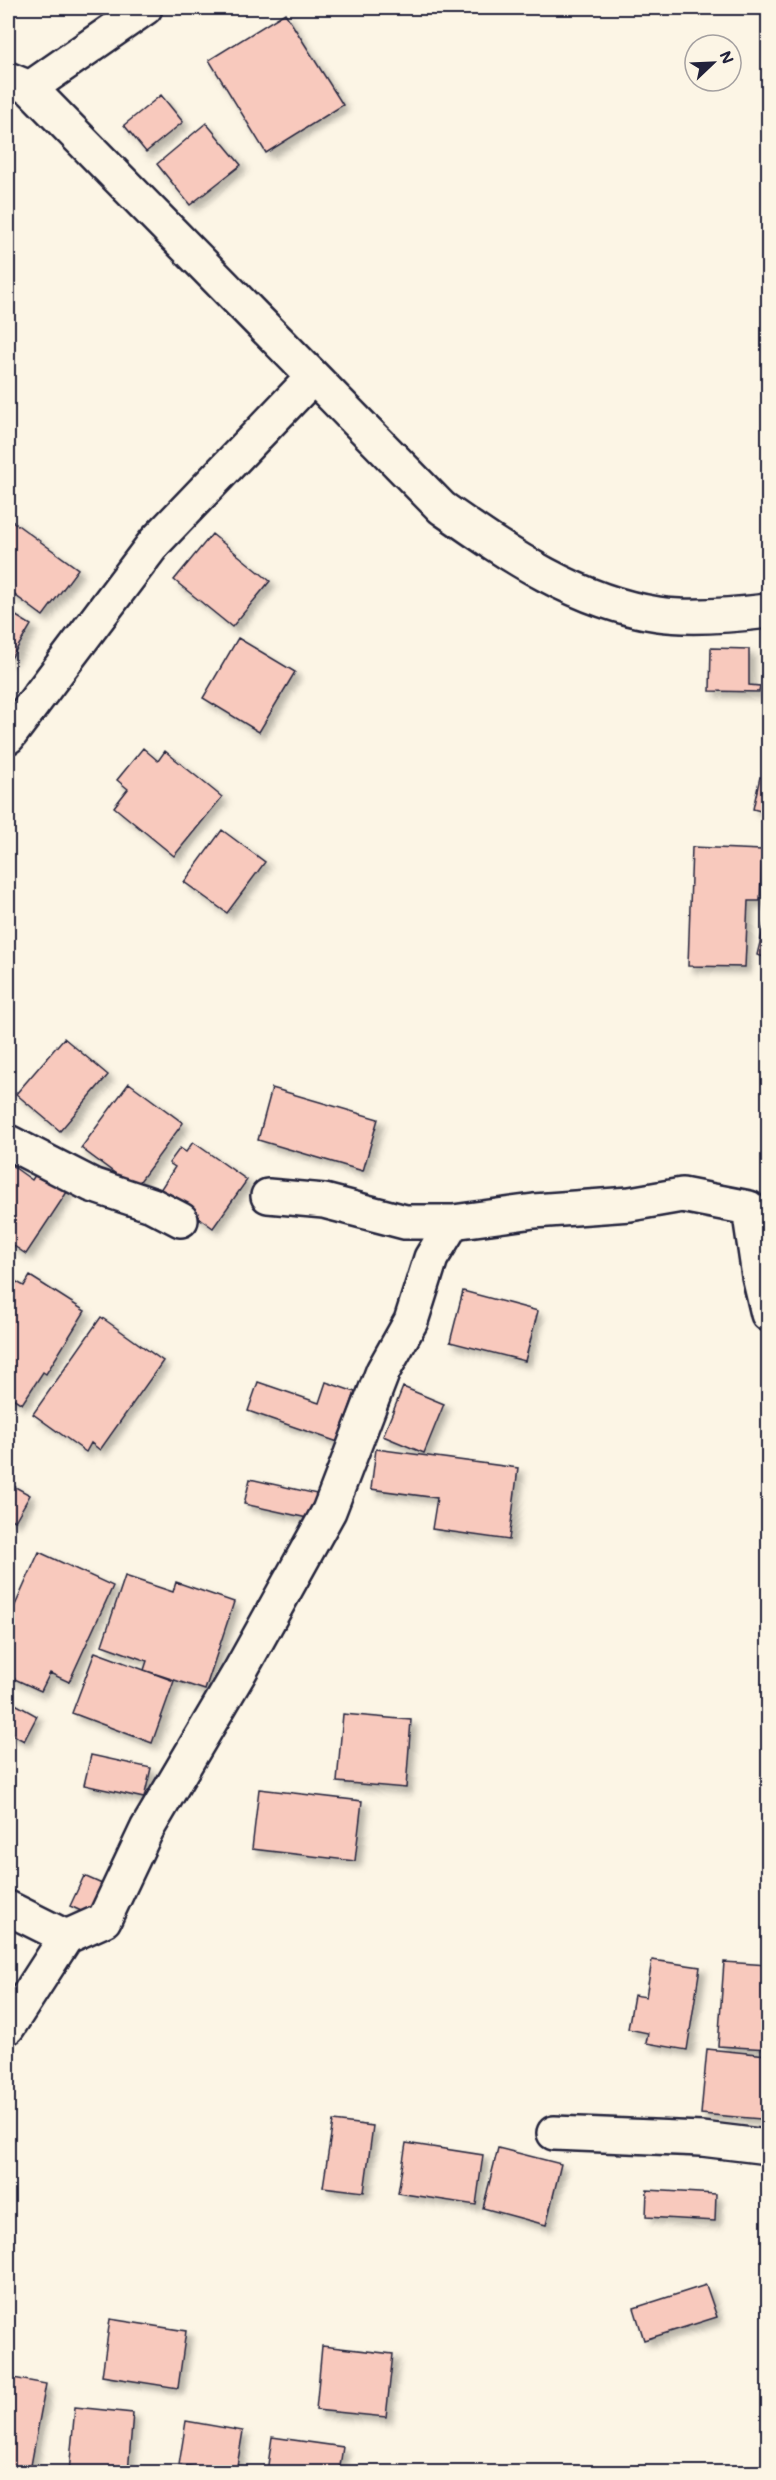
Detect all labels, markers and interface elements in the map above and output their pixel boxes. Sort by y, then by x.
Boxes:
north arrow [683,33,743,93]
text: N [715,47,739,67]

